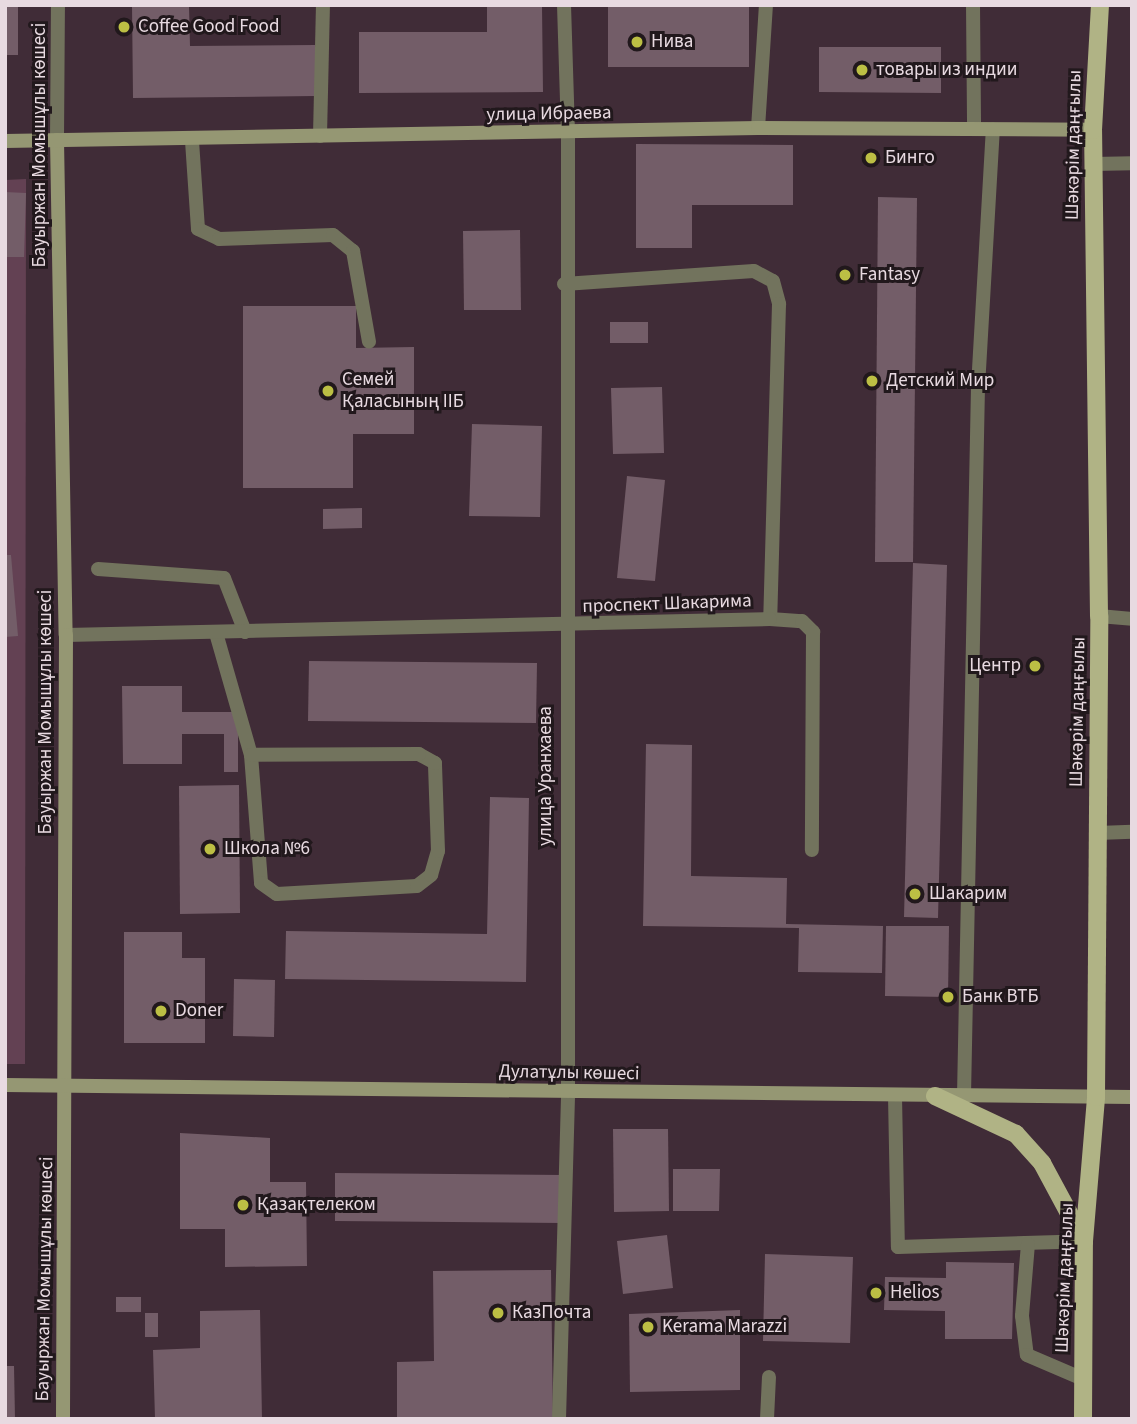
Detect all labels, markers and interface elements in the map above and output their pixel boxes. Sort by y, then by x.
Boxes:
place label: Coffee Good Food [138,16,279,38]
marker: Coffee Good Food [116,19,132,35]
street label: Бауыржан Момышұлы көшесі [29,23,51,267]
place label: Нива [651,31,693,53]
marker: Нива [629,34,645,50]
place label: товары из индии [876,59,1017,81]
marker: товары из индии [854,62,870,78]
street label: Шәкәрім даңғылы [1061,70,1087,220]
street label: улица Ибраева [486,102,612,126]
place label: Бинго [885,147,935,169]
marker: Бинго [863,150,879,166]
place label: Fantasy [859,264,920,286]
marker: Fantasy [837,267,853,283]
place label: Семей Қаласының ІІБ [342,369,464,413]
place label: Детский Мир [886,370,994,392]
marker: Детский Мир [864,373,880,389]
marker: Семей Қаласының ІІБ [320,383,336,399]
street label: Бауыржан Момышұлы көшесі [35,590,57,834]
street label: проспект Шакарима [582,590,752,618]
street label: Шәкәрім даңғылы [1065,637,1091,787]
place label: Центр [969,655,1021,677]
marker: Центр [1027,658,1043,674]
street label: улица Уранхаева [535,706,557,846]
place label: Школа №6 [224,838,310,860]
marker: Школа №6 [202,841,218,857]
place label: Шакарим [929,883,1007,905]
marker: Шакарим [907,886,923,902]
place label: Банк ВТБ [962,986,1038,1008]
marker: Банк ВТБ [940,989,956,1005]
place label: Doner [175,1000,223,1022]
marker: Doner [153,1003,169,1019]
street label: Дулатұлы көшесі [498,1060,640,1086]
street label: Бауыржан Момышұлы көшесі [31,1156,59,1402]
place label: Қазақтелеком [257,1194,376,1216]
marker: Қазақтелеком [235,1197,251,1213]
street label: Шәкәрім даңғылы [1051,1202,1079,1354]
place label: Helios [890,1282,940,1304]
marker: Helios [868,1285,884,1301]
place label: КазПочта [512,1302,591,1324]
marker: КазПочта [490,1305,506,1321]
place label: Kerama Marazzi [662,1316,787,1338]
marker: Kerama Marazzi [640,1319,656,1335]

